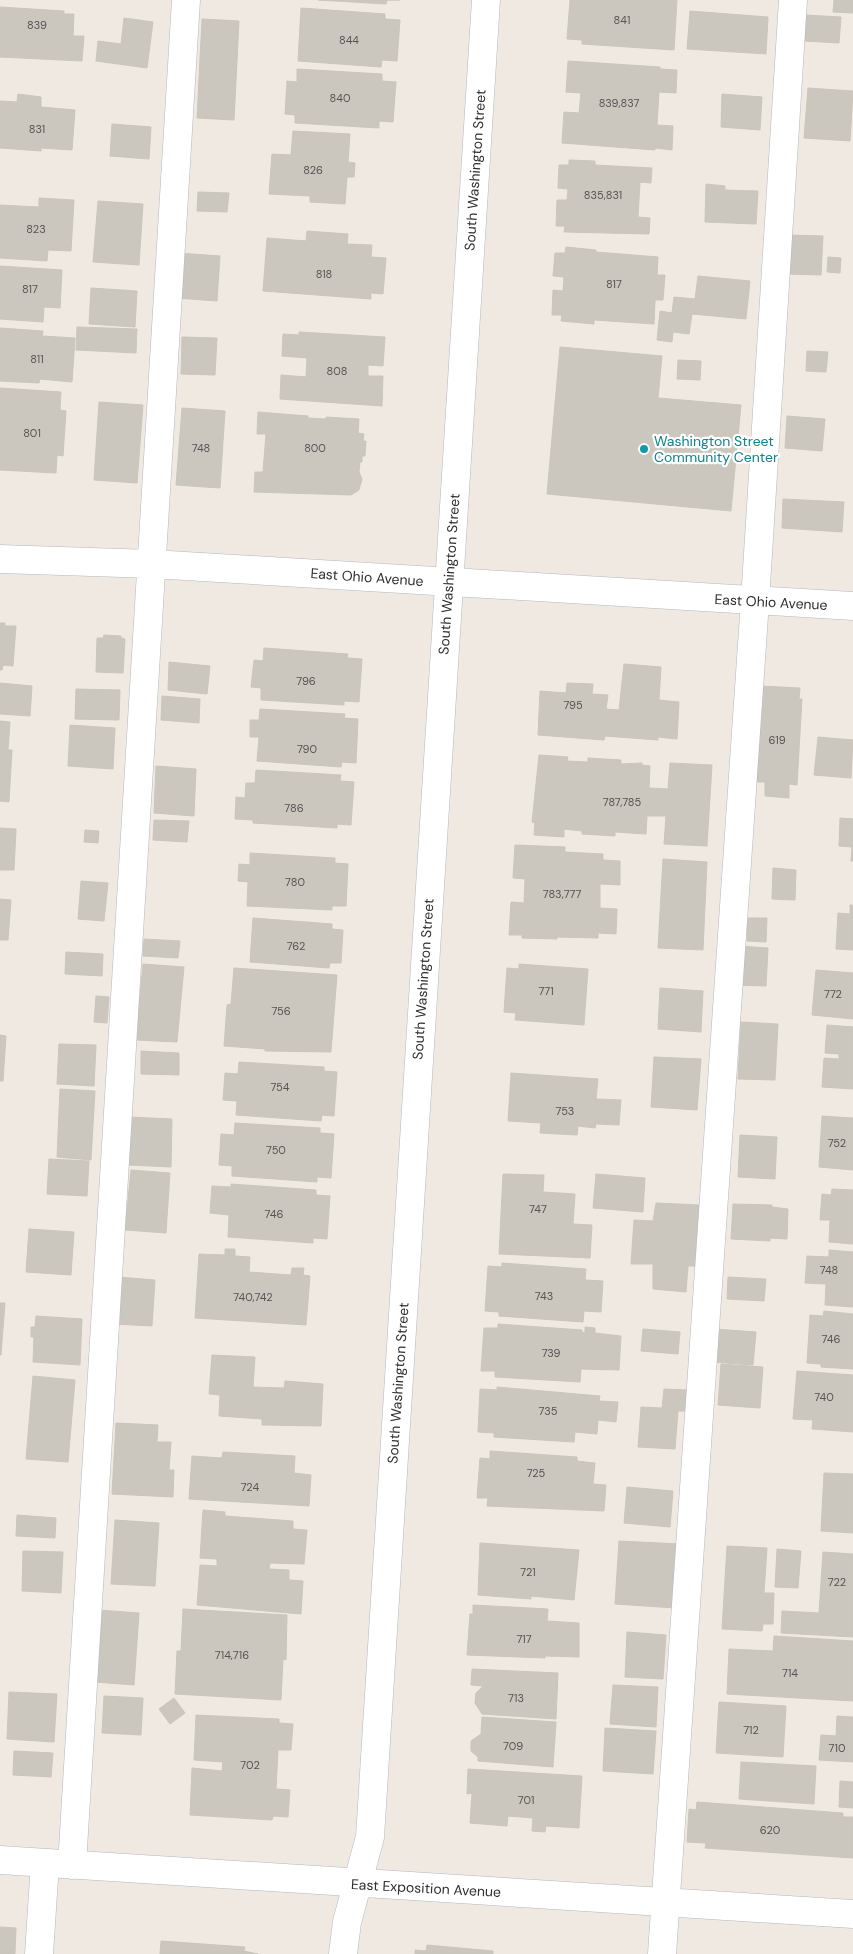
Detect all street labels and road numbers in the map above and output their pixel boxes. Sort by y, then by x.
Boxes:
street label: South Washington Street [460,89,490,251]
street label: South Washington Street [434,493,464,655]
street label: East Ohio Avenue [310,564,424,590]
street label: East Ohio Avenue [714,590,828,614]
street label: South Washington Street [408,898,438,1060]
street label: South Washington Street [383,1302,413,1464]
street label: East Exposition Avenue [351,1875,502,1901]

